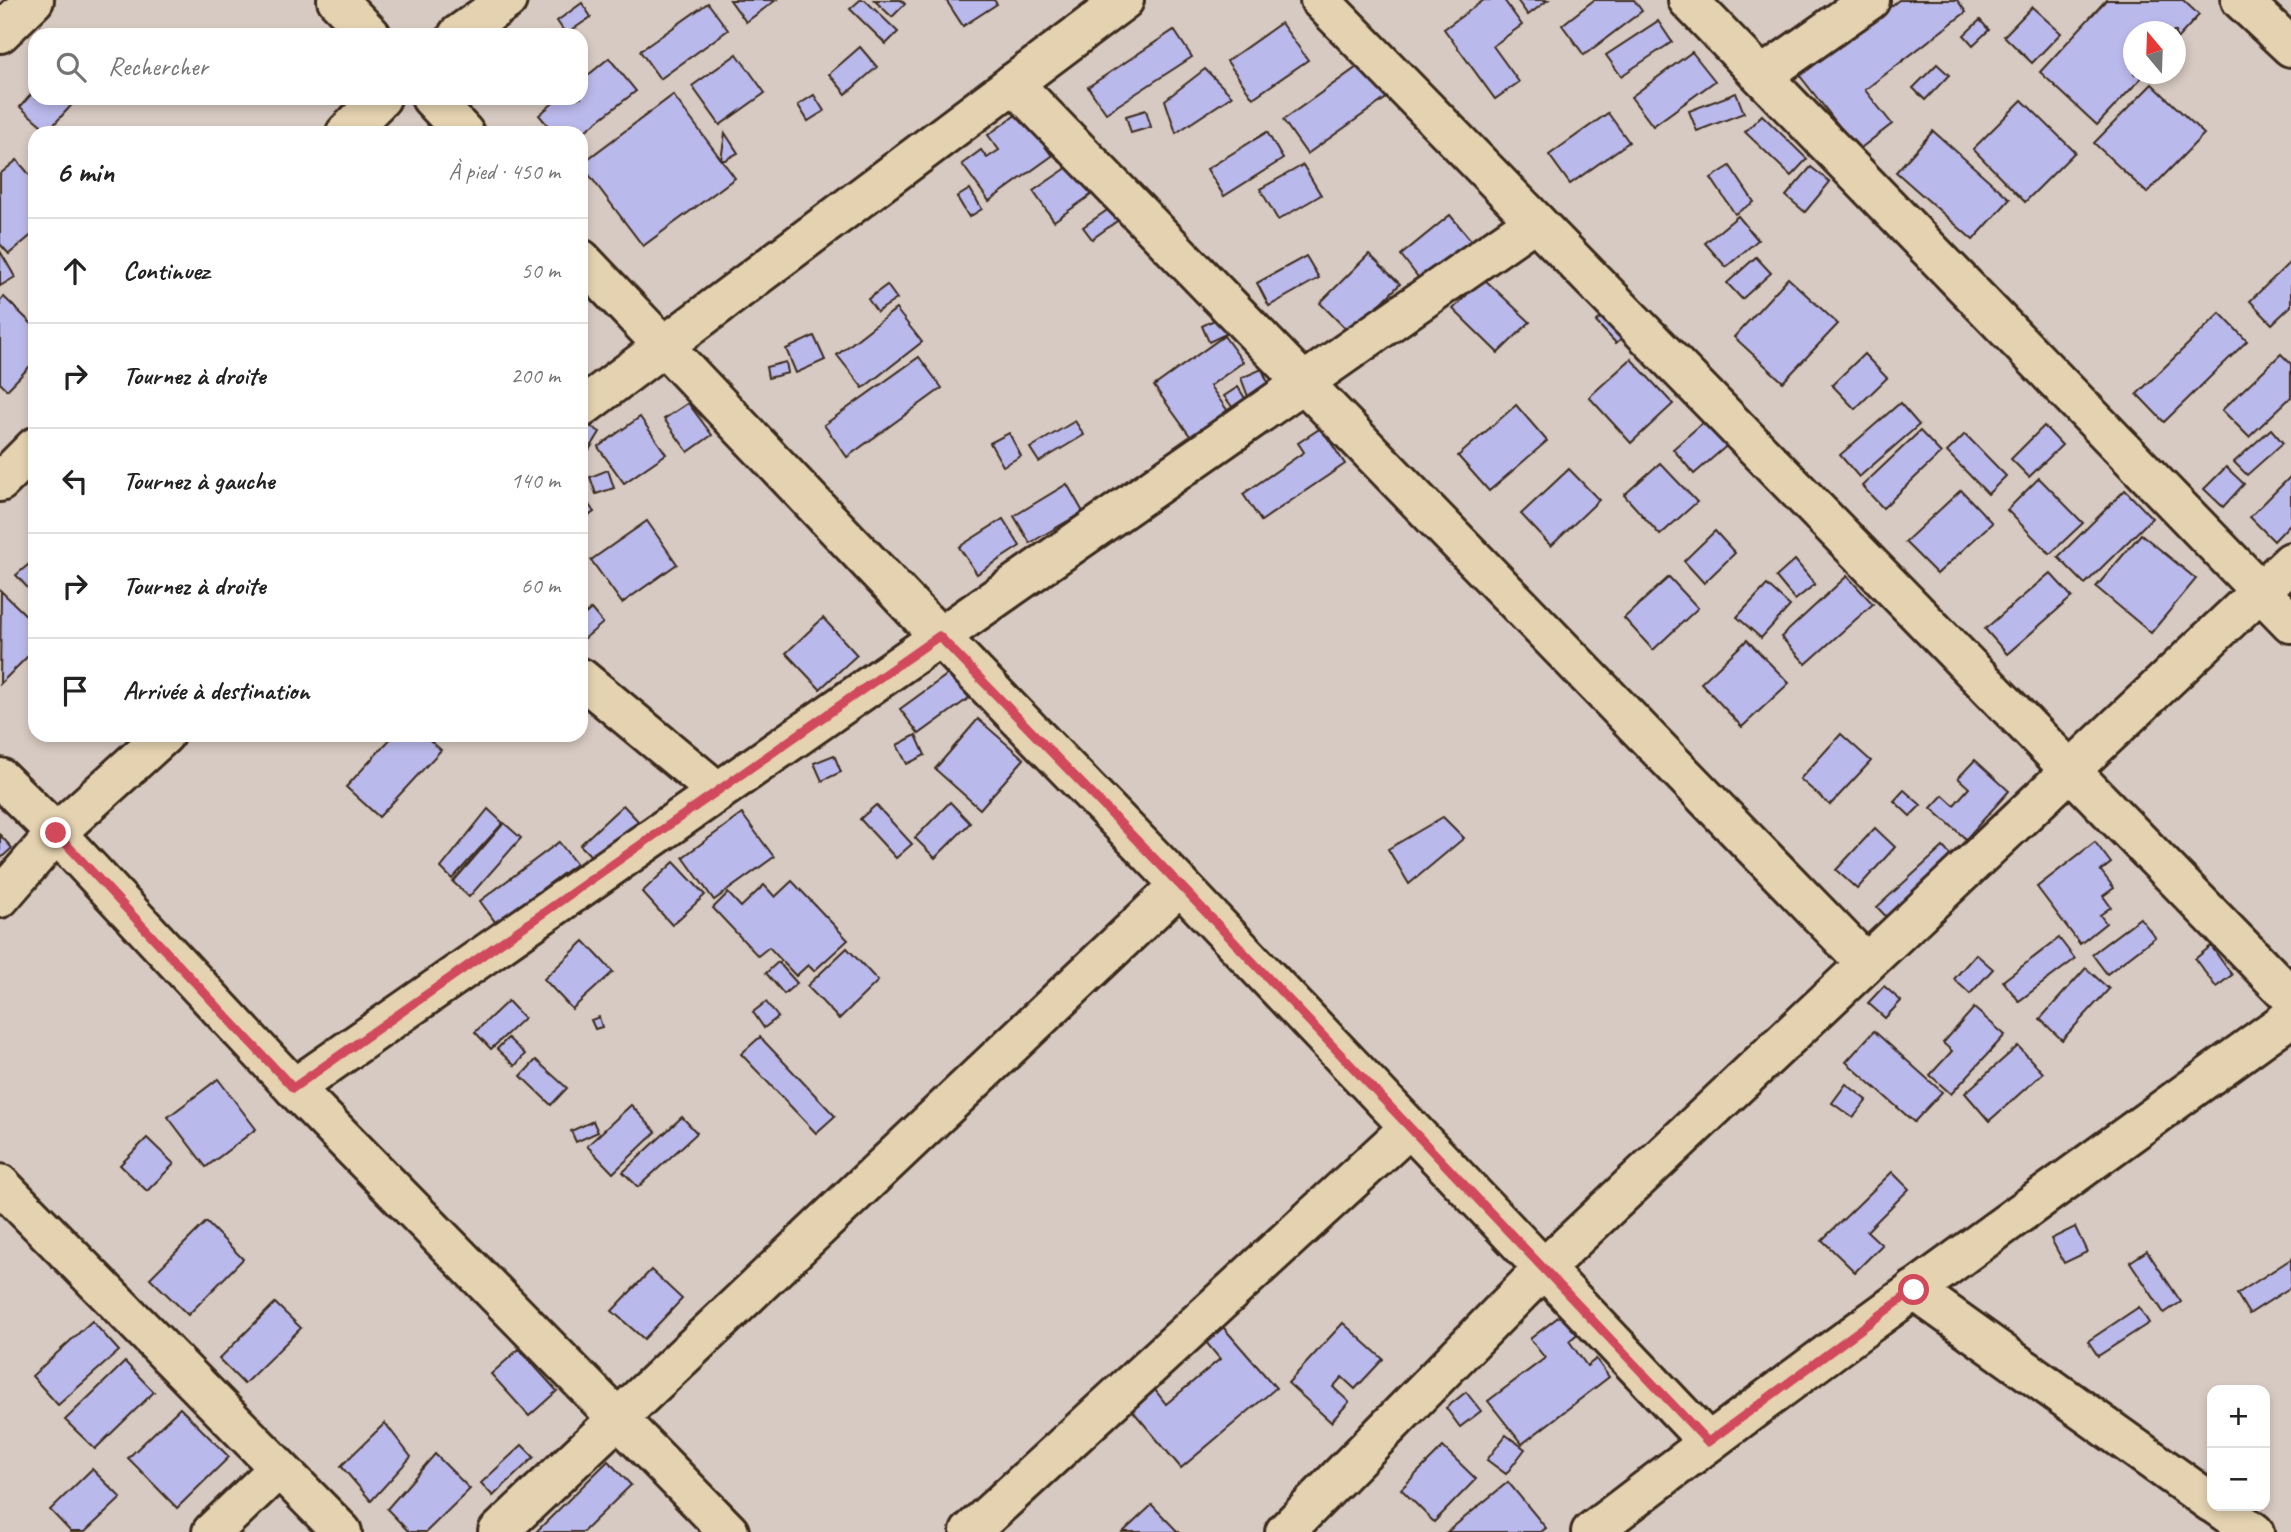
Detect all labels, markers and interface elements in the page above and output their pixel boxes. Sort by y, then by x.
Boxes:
north arrow [2123,21,2186,84]
search box [28,28,588,105]
icon: search [52,48,90,86]
text: Rechercher [108,50,208,83]
text: 6 min [56,153,114,191]
text: À pied · 450 m [448,157,560,186]
icon: ahead [56,252,94,290]
text: Continuez [123,254,209,287]
text: 50 m [521,256,560,285]
icon: right [56,357,94,395]
text: Tournez à droite [123,359,265,392]
text: 200 m [511,361,560,390]
icon: left [56,462,94,500]
text: Tournez à gauche [123,464,274,497]
text: 140 m [511,466,560,495]
icon: right [56,567,94,605]
text: Tournez à droite [123,569,265,602]
text: 60 m [521,571,560,600]
icon: arrive [56,672,94,710]
text: Arrivée à destination [123,674,309,707]
route end [40,817,71,848]
route start [1898,1274,1929,1305]
map controls [2207,1385,2270,1511]
button: + [2207,1385,2270,1448]
button: − [2207,1448,2270,1511]

